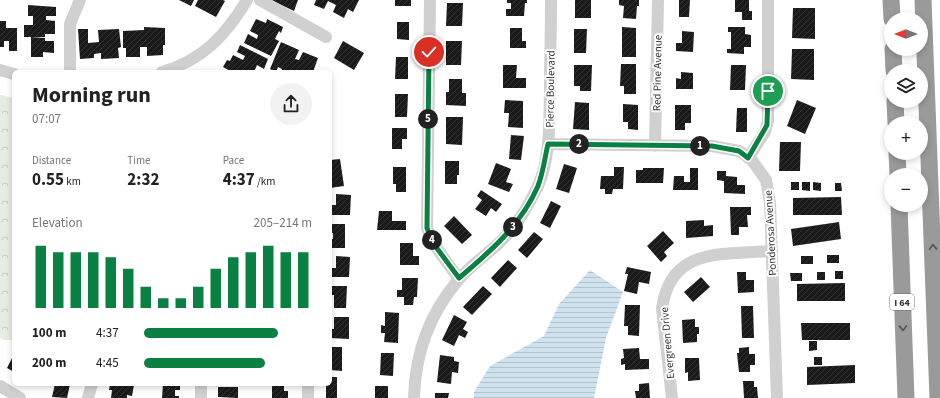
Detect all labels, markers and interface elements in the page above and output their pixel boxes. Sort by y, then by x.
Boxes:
north arrow [884,12,928,56]
map controls [884,12,928,212]
street label: Red Pine Avenue [649,34,666,111]
pin [412,35,446,69]
icon: check [418,41,440,63]
street label: Pierce Boulevard [542,50,559,128]
button: layers [884,64,928,108]
pin [751,74,785,108]
text: Morning run [32,79,151,111]
icon: arrive [757,80,779,102]
button: share [270,83,312,125]
pin: 5 [418,109,438,129]
text: 07:07 [32,110,61,128]
text: 5 [425,111,431,126]
button: + [884,116,928,160]
pin: 2 [569,134,589,154]
text: 2 [576,136,582,151]
pin: 1 [690,136,710,156]
text: 1 [697,138,703,153]
text: Distance [32,153,71,168]
text: Time [127,153,151,168]
text: Pace [223,153,244,168]
text: 0.55 [32,168,64,192]
text: 2:32 [127,168,159,192]
text: 4:37 [223,168,255,192]
button: − [884,168,928,212]
text: km [64,174,81,189]
text: /km [255,174,275,189]
street label: Ponderosa Avenue [761,189,780,276]
text: Elevation [32,214,83,232]
text: 205–214 m [254,214,312,232]
pin: 3 [503,217,523,237]
text: 3 [510,219,516,234]
pin: 4 [422,230,442,250]
text: 4 [429,232,435,247]
one-way arrow [928,244,937,250]
road number: I 64 [890,294,914,310]
street label: Evergreen Drive [657,306,678,380]
text: 100 m [32,324,66,342]
text: 4:37 [96,324,119,342]
one-way arrow [899,325,908,331]
text: 200 m [32,354,66,372]
text: 4:45 [96,354,119,372]

